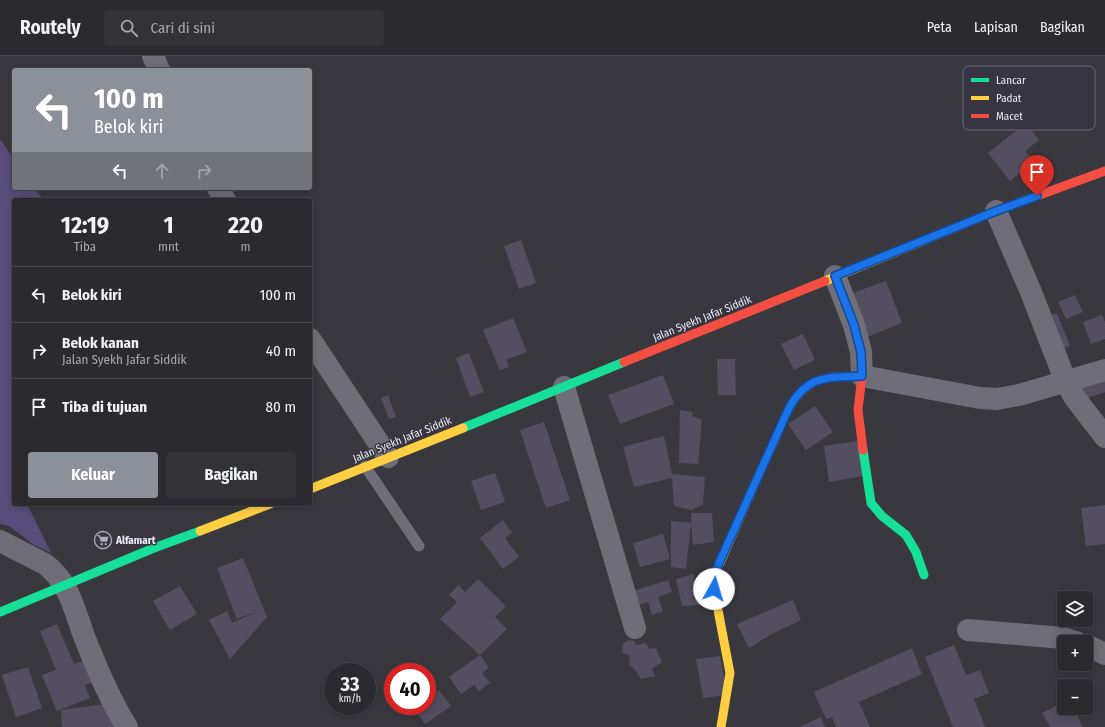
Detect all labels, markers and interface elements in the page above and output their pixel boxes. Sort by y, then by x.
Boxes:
search box [104,10,384,46]
text: Routely [20,16,80,39]
icon: search [118,17,140,39]
text: Cari di sini [150,19,215,37]
text: Peta [927,19,952,36]
text: Lapisan [974,19,1018,36]
text: Bagikan [1040,19,1085,36]
legend [963,66,1095,130]
text: Lancar [996,74,1026,87]
text: 100 m [94,82,164,115]
icon: left [28,84,80,136]
text: Padat [996,92,1022,105]
text: Macet [996,110,1023,123]
text: Belok kiri [94,116,163,138]
pin [1020,155,1054,196]
icon: left [109,160,131,182]
icon: ahead [151,160,173,182]
icon: right [193,160,215,182]
icon: arrive [1026,161,1048,183]
text: 12:19 [61,211,109,239]
text: 1 [163,211,174,239]
text: 220 [228,211,263,239]
text: Tiba [74,239,96,254]
text: mnt [158,239,179,254]
text: m [241,239,251,254]
icon: left [28,284,50,306]
text: Belok kiri [62,286,122,304]
text: 100 m [259,286,296,304]
street label: Jalan Syekh Jafar Siddik [651,292,754,344]
text: Belok kanan [62,334,139,352]
icon: right [28,340,50,362]
text: 40 m [266,342,296,360]
text: Jalan Syekh Jafar Siddik [62,352,186,367]
icon: arrive [28,396,50,418]
text: Tiba di tujuan [62,398,147,416]
text: 80 m [266,398,296,416]
street label: Jalan Syekh Jafar Siddik [351,413,454,465]
button: Keluar [28,452,158,498]
button: Bagikan [166,452,296,498]
supermarket icon: Alfamart [93,530,113,550]
place label: Alfamart [115,534,156,547]
position arrow [693,568,735,610]
map controls [1057,591,1093,715]
button: layers [1057,591,1093,627]
button: + [1057,635,1093,671]
speed limit sign: 40 [384,663,436,715]
text: 33 [341,672,359,696]
button: − [1057,679,1093,715]
text: km/h [339,693,361,705]

